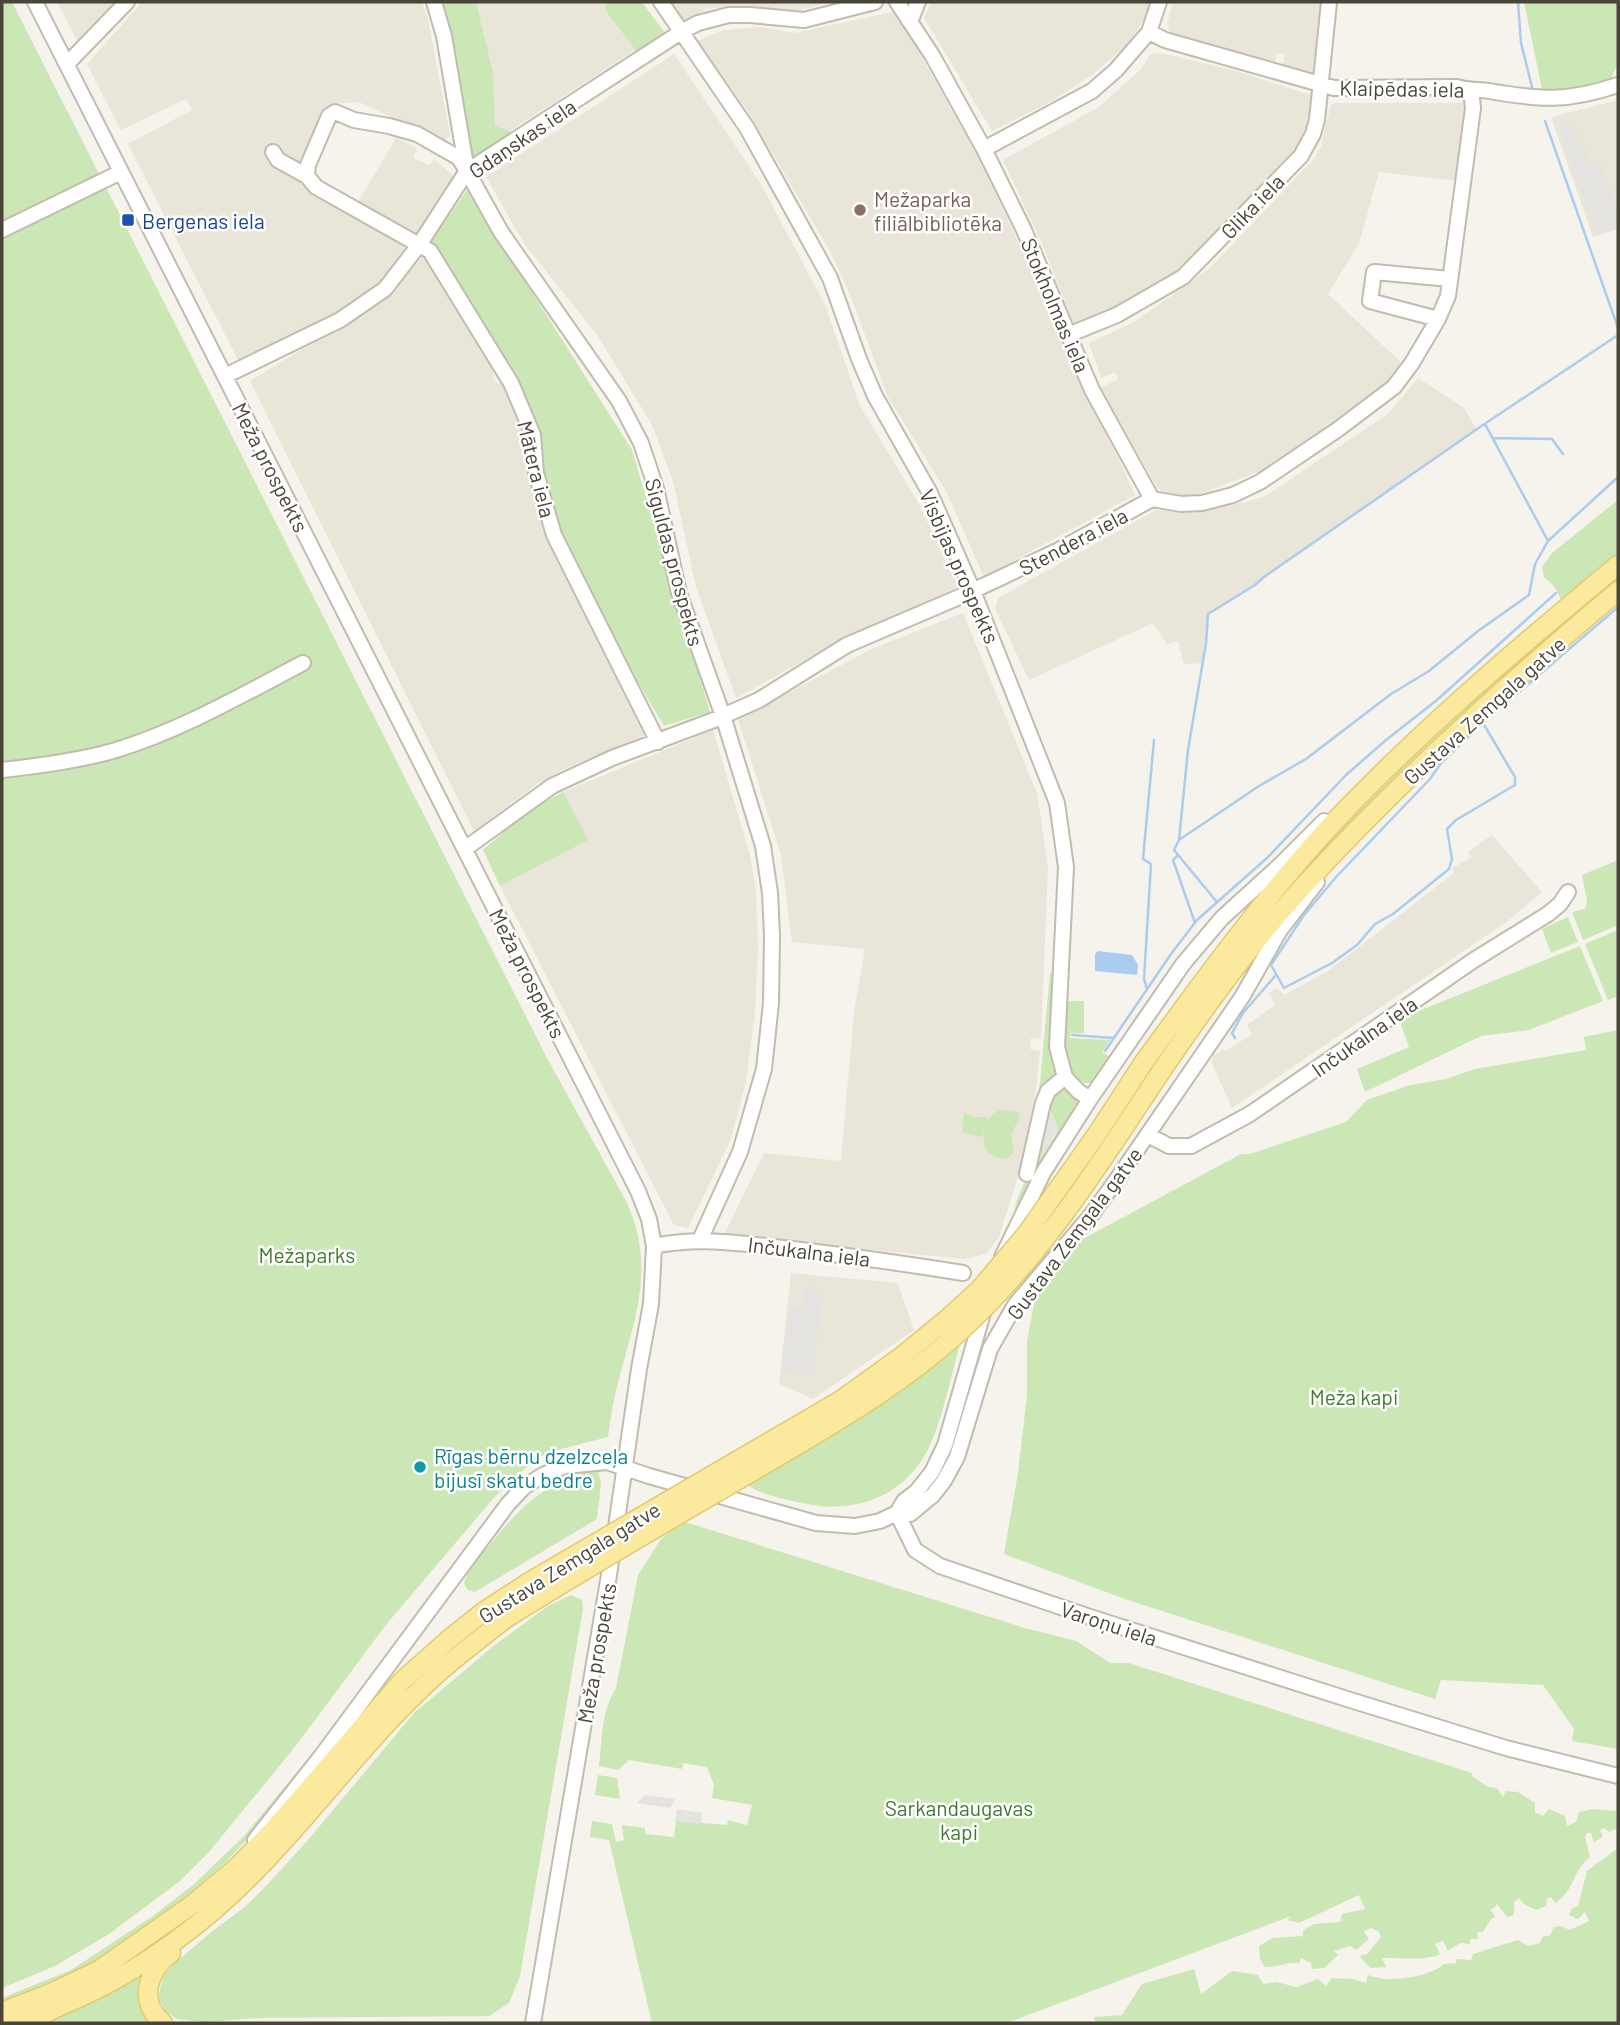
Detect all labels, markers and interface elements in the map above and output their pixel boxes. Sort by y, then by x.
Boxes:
street label: Klaipēdas iela [1339,74,1465,102]
street label: Gdaņskas iela [464,93,580,183]
street label: Glika iela [1215,168,1289,244]
place label: Mežaparka filiālbibliotēka [874,186,1002,235]
marker: Mežaparka filiālbibliotēka [852,202,868,218]
place label: Bergenas iela [142,208,265,233]
marker: Bergenas iela [120,212,136,228]
street label: Stokholmas iela [1016,234,1096,376]
street label: Meža prospekts [228,398,314,536]
street label: Mātera iela [513,418,561,520]
street label: Siguldas prospekts [641,475,709,649]
street label: Visbijas prospekts [915,485,1005,647]
street label: Stendera iela [1014,502,1132,580]
street label: Gustava Zemgala gatve [1398,631,1570,789]
street label: Meža prospekts [485,904,571,1042]
street label: Inčukalna iela [1306,990,1422,1082]
street label: Gustava Zemgala gatve [1001,1142,1147,1324]
street label: Inčukalna iela [746,1231,872,1271]
park label: Mežaparks [259,1242,355,1267]
park label: Meža kapi [1310,1384,1398,1409]
place label: Rīgas bērnu dzelzceļa bijusī skatu bedre [434,1443,628,1492]
marker: Rīgas bērnu dzelzceļa bijusī skatu bedre [412,1459,428,1475]
street label: Gustava Zemgala gatve [474,1496,664,1628]
street label: Meža prospekts [571,1581,621,1725]
street label: Varoņu iela [1058,1596,1160,1650]
park label: Sarkandaugavas kapi [885,1795,1033,1844]

